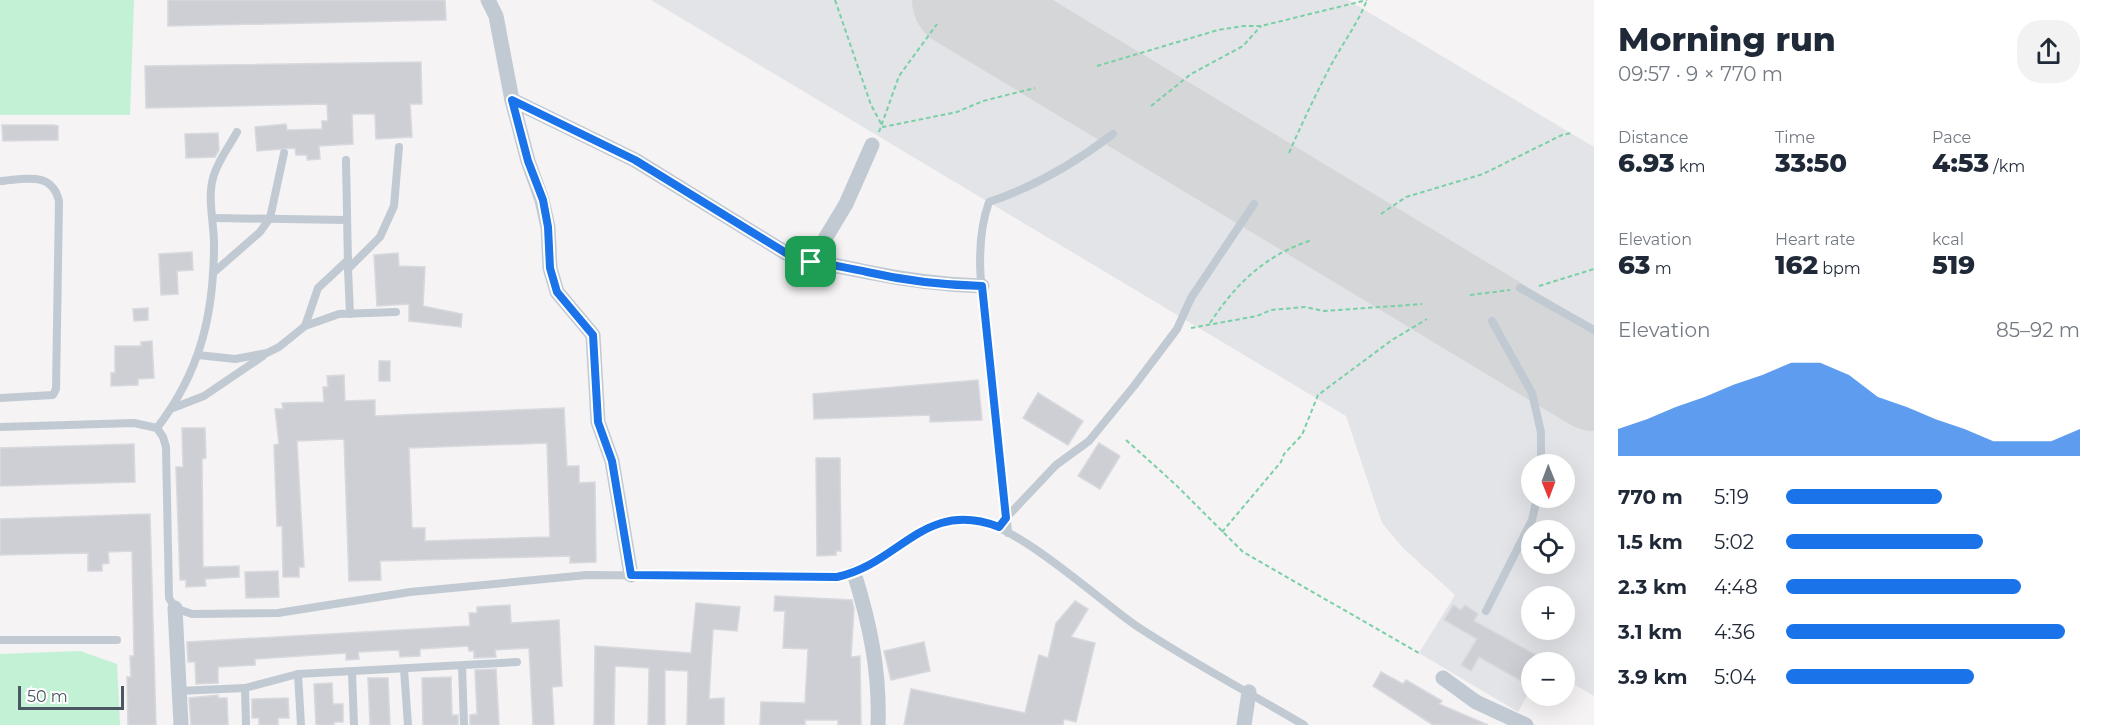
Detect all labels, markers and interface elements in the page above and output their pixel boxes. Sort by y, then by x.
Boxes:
text: Morning run [1618,19,1836,59]
button: share [2017,20,2080,83]
text: 09:57 · 9 × 770 m [1618,62,1783,86]
text: Distance [1618,128,1688,147]
text: Time [1775,128,1815,147]
text: Pace [1932,128,1971,147]
text: 6.93 [1618,147,1675,179]
text: 33:50 [1775,147,1847,179]
text: 4:53 [1932,147,1989,179]
text: km [1675,157,1705,176]
text: /km [1989,157,2025,176]
text: Elevation [1618,230,1692,249]
text: Heart rate [1775,230,1855,249]
text: kcal [1932,230,1964,249]
pin [785,236,836,287]
icon: arrive [794,245,827,278]
text: 63 [1618,249,1651,281]
text: 162 [1775,249,1818,281]
text: 519 [1932,249,1975,281]
text: m [1651,259,1672,278]
text: bpm [1818,259,1861,278]
text: Elevation [1618,318,1710,342]
text: 85–92 m [1996,318,2080,342]
north arrow [1521,454,1575,508]
map controls [1521,454,1575,706]
text: 770 m [1618,485,1683,509]
text: 5:19 [1714,485,1749,509]
button: locate [1521,520,1575,574]
text: 1.5 km [1618,530,1683,554]
text: 5:02 [1714,530,1754,554]
text: 2.3 km [1618,575,1687,599]
text: 4:48 [1714,575,1758,599]
button: + [1521,586,1575,640]
text: 3.1 km [1618,620,1682,644]
text: 4:36 [1714,620,1755,644]
button: − [1521,652,1575,706]
text: 3.9 km [1618,665,1688,689]
text: 5:04 [1714,665,1756,689]
scale bar [18,683,124,710]
text: 50 m [27,687,68,706]

